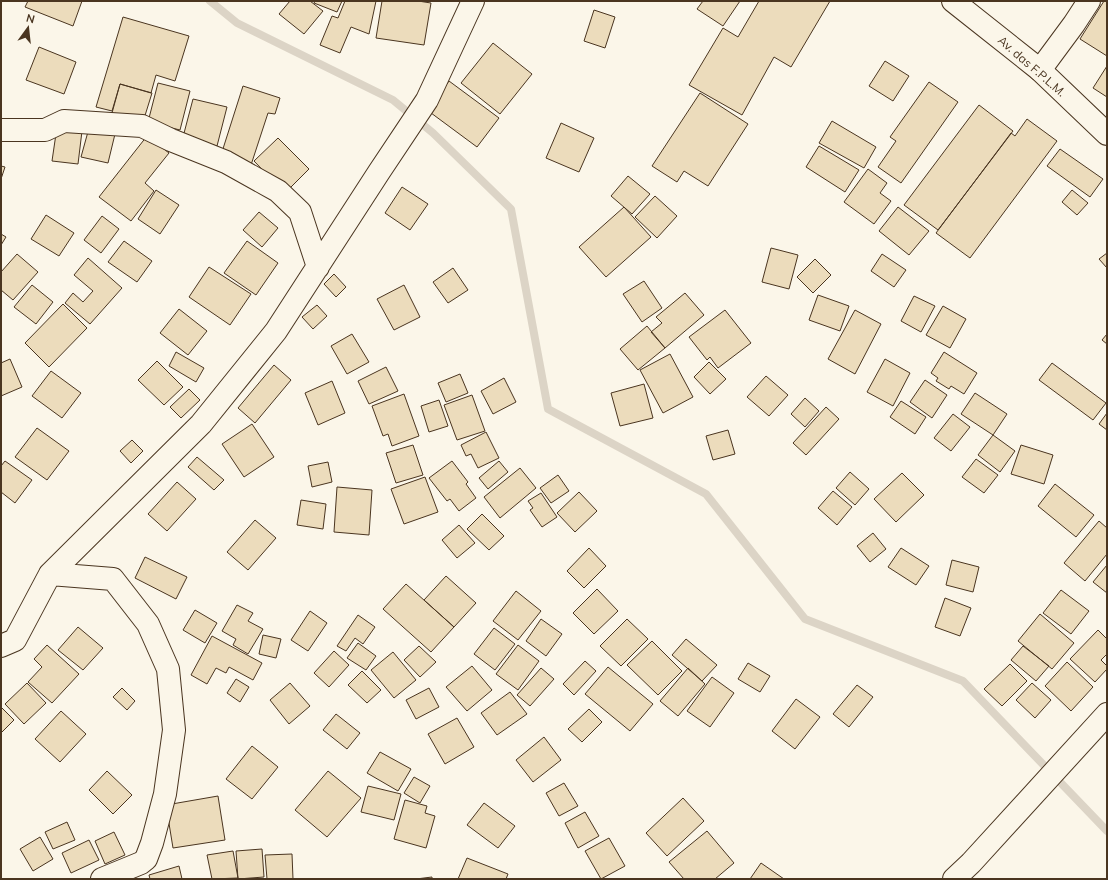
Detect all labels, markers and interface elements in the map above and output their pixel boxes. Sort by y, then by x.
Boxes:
north arrow [8,8,48,48]
text: N [25,11,36,26]
street label: Av. das F.P.L.M. [995,32,1069,100]

